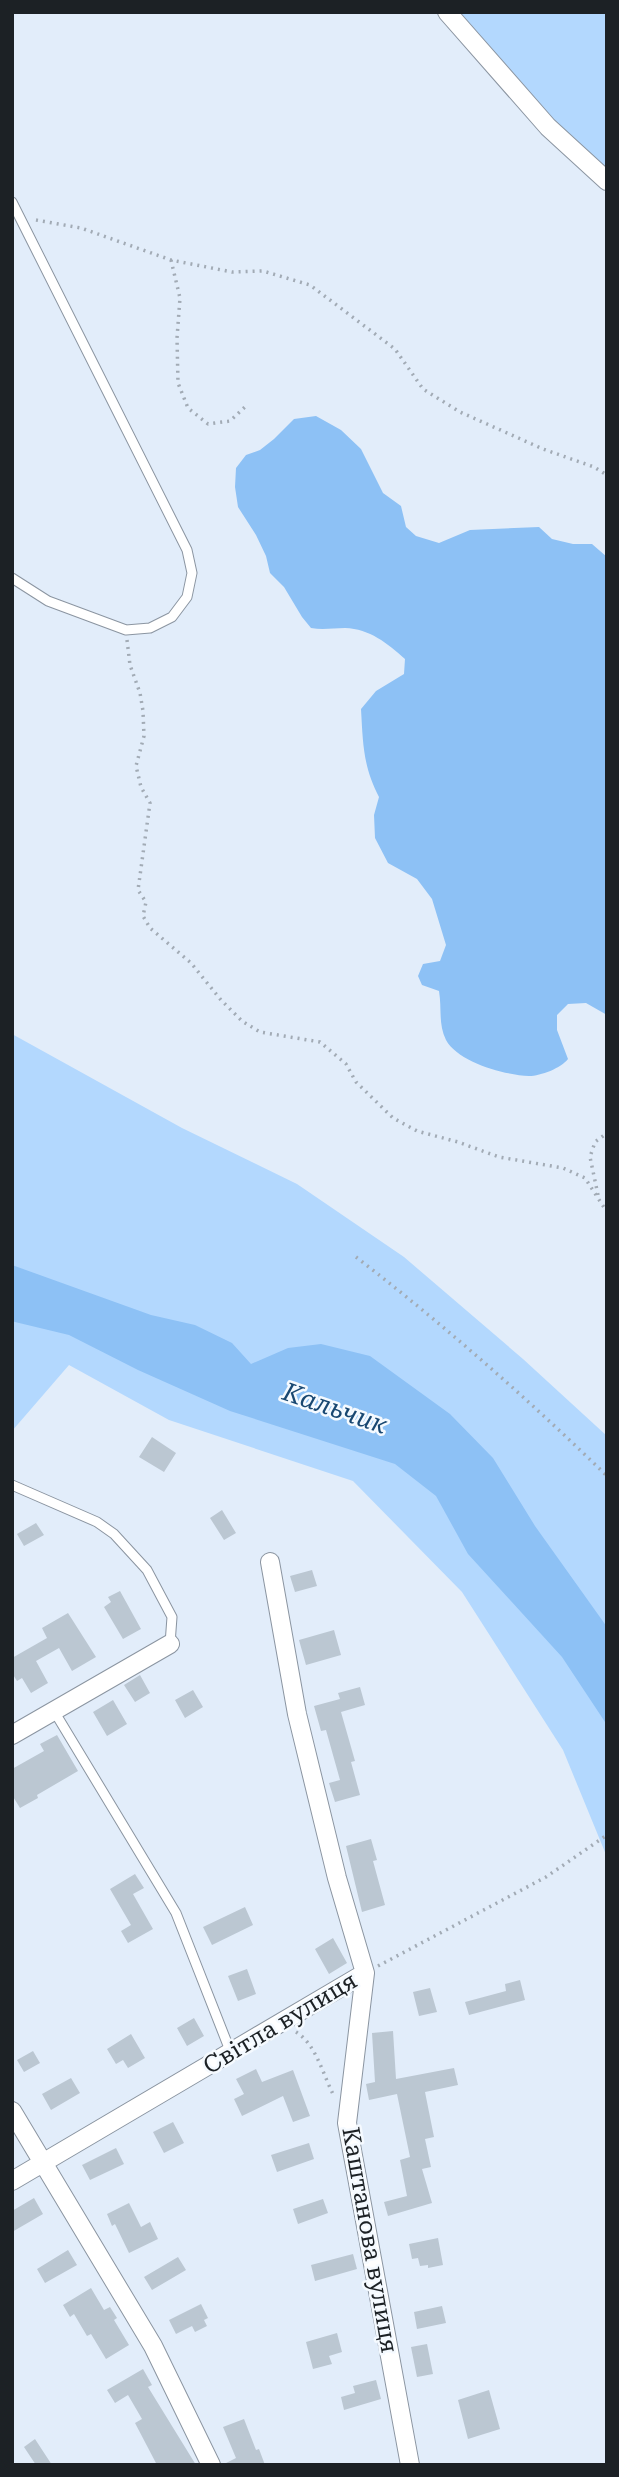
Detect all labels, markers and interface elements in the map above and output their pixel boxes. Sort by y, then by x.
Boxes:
water label: Кальчик [278,1376,392,1440]
street label: Світла вулиця [198,1966,362,2080]
street label: Каштанова вулиця [336,2125,404,2355]

